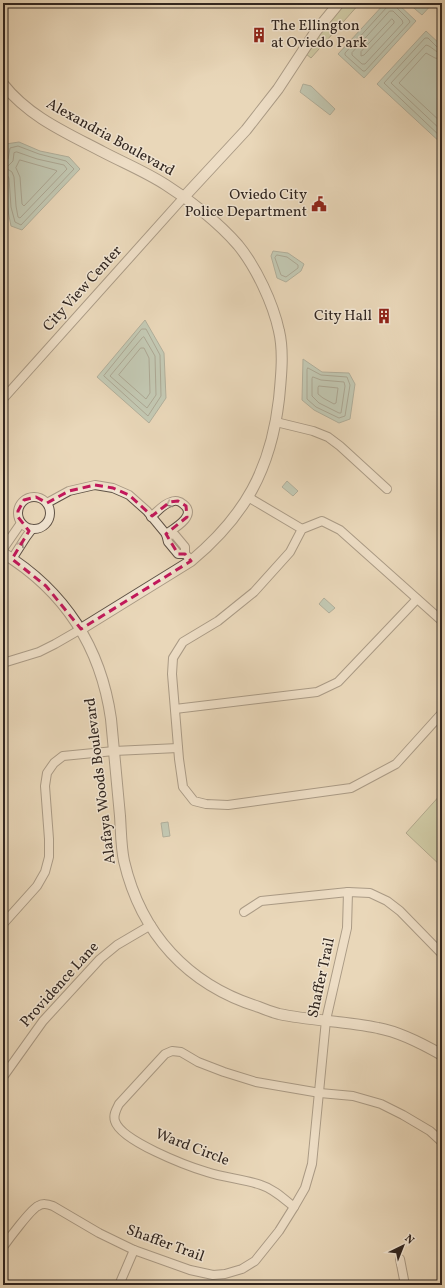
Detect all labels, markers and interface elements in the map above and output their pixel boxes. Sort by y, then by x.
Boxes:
place label: The Ellington at Oviedo Park [271,16,367,54]
building icon: The Ellington at Oviedo Park [250,26,268,44]
street label: Alexandria Boulevard [42,94,178,182]
place label: Oviedo City Police Department [185,185,307,223]
public building icon: Oviedo City Police Department [310,195,328,213]
street label: City View Center [39,241,127,337]
place label: City Hall [314,306,372,327]
building icon: City Hall [375,307,393,325]
one-way arrow [166,499,173,507]
one-way arrow [17,541,24,548]
street label: Alafaya Woods Boulevard [80,696,122,866]
street label: Shaffer Trail [303,936,341,1020]
street label: Providence Lane [16,938,104,1032]
street label: Ward Circle [152,1124,232,1172]
street label: Shaffer Trail [123,1220,207,1268]
north arrow [383,1226,423,1266]
text: N [401,1232,417,1248]

